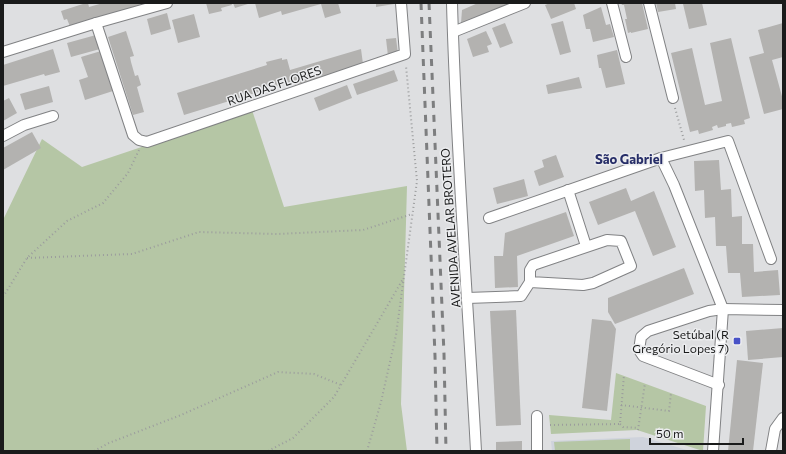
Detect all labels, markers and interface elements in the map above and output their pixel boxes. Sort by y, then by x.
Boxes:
street label: RUA DAS FLORES [225,62,323,108]
street label: AVENIDA AVELAR BROTERO [437,148,463,308]
district label: São Gabriel [595,151,663,167]
place label: Setúbal (R Gregório Lopes 7) [632,327,729,355]
marker: Setúbal (R Gregório Lopes 7) [732,336,742,346]
scale bar [650,420,743,446]
text: 50 m [656,426,684,440]

